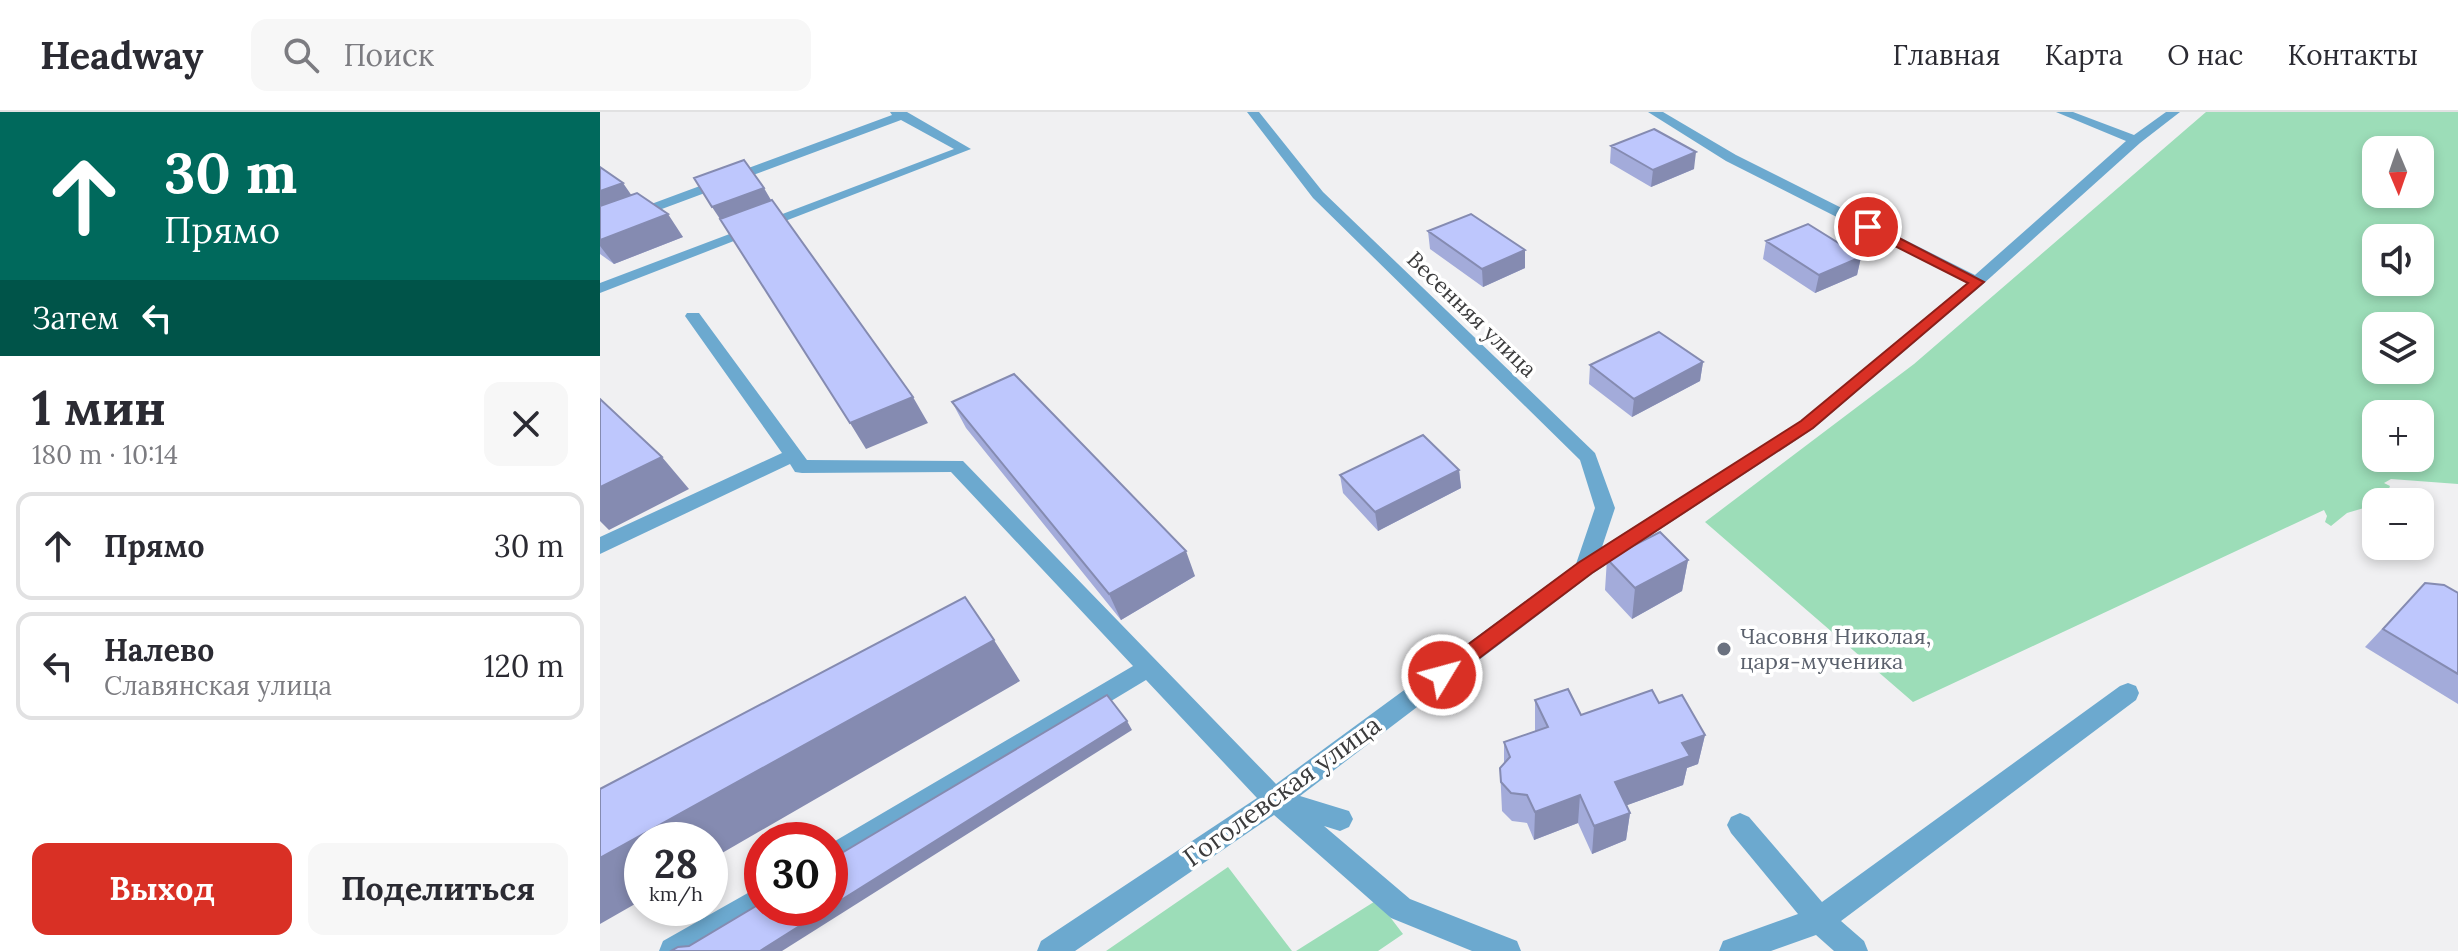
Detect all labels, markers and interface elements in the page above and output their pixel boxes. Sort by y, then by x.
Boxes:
search box [251,19,811,91]
text: Headway [40,31,203,79]
icon: search [279,33,323,77]
text: Поиск [343,36,434,74]
text: Главная [1892,37,2001,73]
text: Карта [2045,37,2123,73]
text: О нас [2167,37,2244,73]
text: Контакты [2288,37,2418,73]
north arrow [2362,136,2434,208]
map controls [2362,136,2434,560]
text: 30 m [164,137,297,208]
icon: ahead [32,144,136,248]
pin [1834,193,1902,261]
icon: arrive [1846,205,1890,249]
text: Прямо [164,207,280,253]
button: sound [2362,224,2434,296]
street label: Весенняя улица [1401,245,1543,383]
icon: left [135,296,179,340]
text: Затем [32,299,119,337]
button: layers [2362,312,2434,384]
text: 1 мин [32,377,166,438]
button: close [484,382,568,466]
button: + [2362,400,2434,472]
text: 180 m · 10:14 [32,438,178,471]
button: − [2362,488,2434,560]
icon: ahead [36,524,80,568]
text: Прямо [104,527,205,565]
text: 30 m [494,527,564,565]
place label: Часовня Николая, царя-мученика [1740,622,1931,675]
text: Налево [104,631,214,669]
position arrow [1400,633,1484,717]
marker: Часовня Николая, царя-мученика [1715,640,1733,658]
icon: left [36,644,80,688]
text: 120 m [484,647,564,685]
text: Славянская улица [104,669,332,702]
street label: Гоголевская улица [1177,708,1387,873]
speed limit sign: 30 [744,822,848,926]
text: 28 [654,838,698,889]
button: Выход [32,843,292,935]
button: Поделиться [308,843,568,935]
text: km/h [649,881,703,906]

